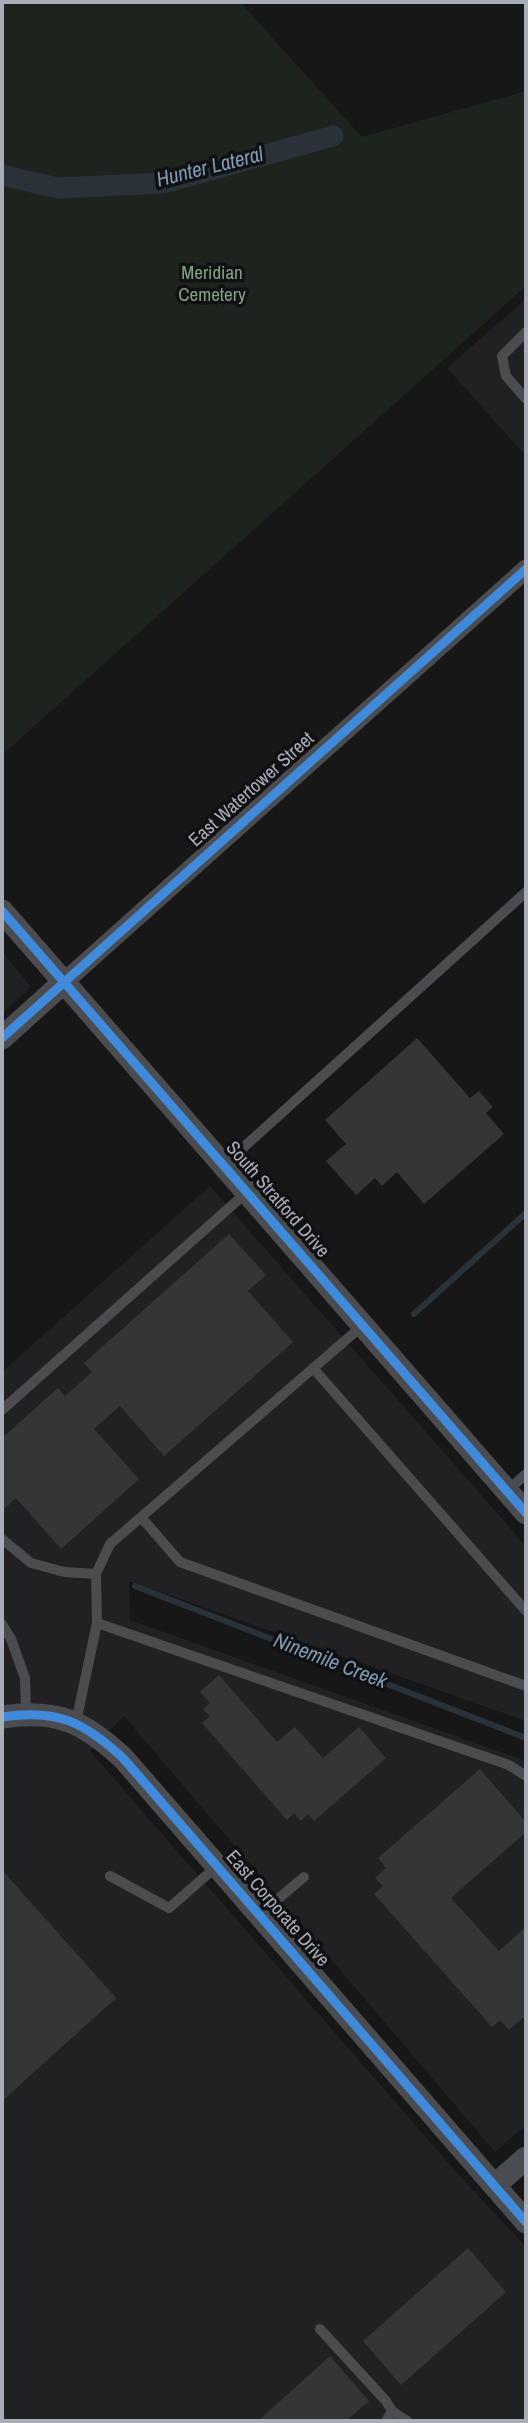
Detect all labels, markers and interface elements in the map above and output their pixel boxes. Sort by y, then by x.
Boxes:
water label: Hunter Lateral [154,143,266,193]
park label: Meridian Cemetery [178,263,246,307]
street label: East Watertower Street [185,728,319,852]
street label: South Stratford Drive [220,1137,334,1263]
water label: Ninemile Creek [270,1629,390,1695]
street label: East Corporate Drive [220,1846,334,1972]

